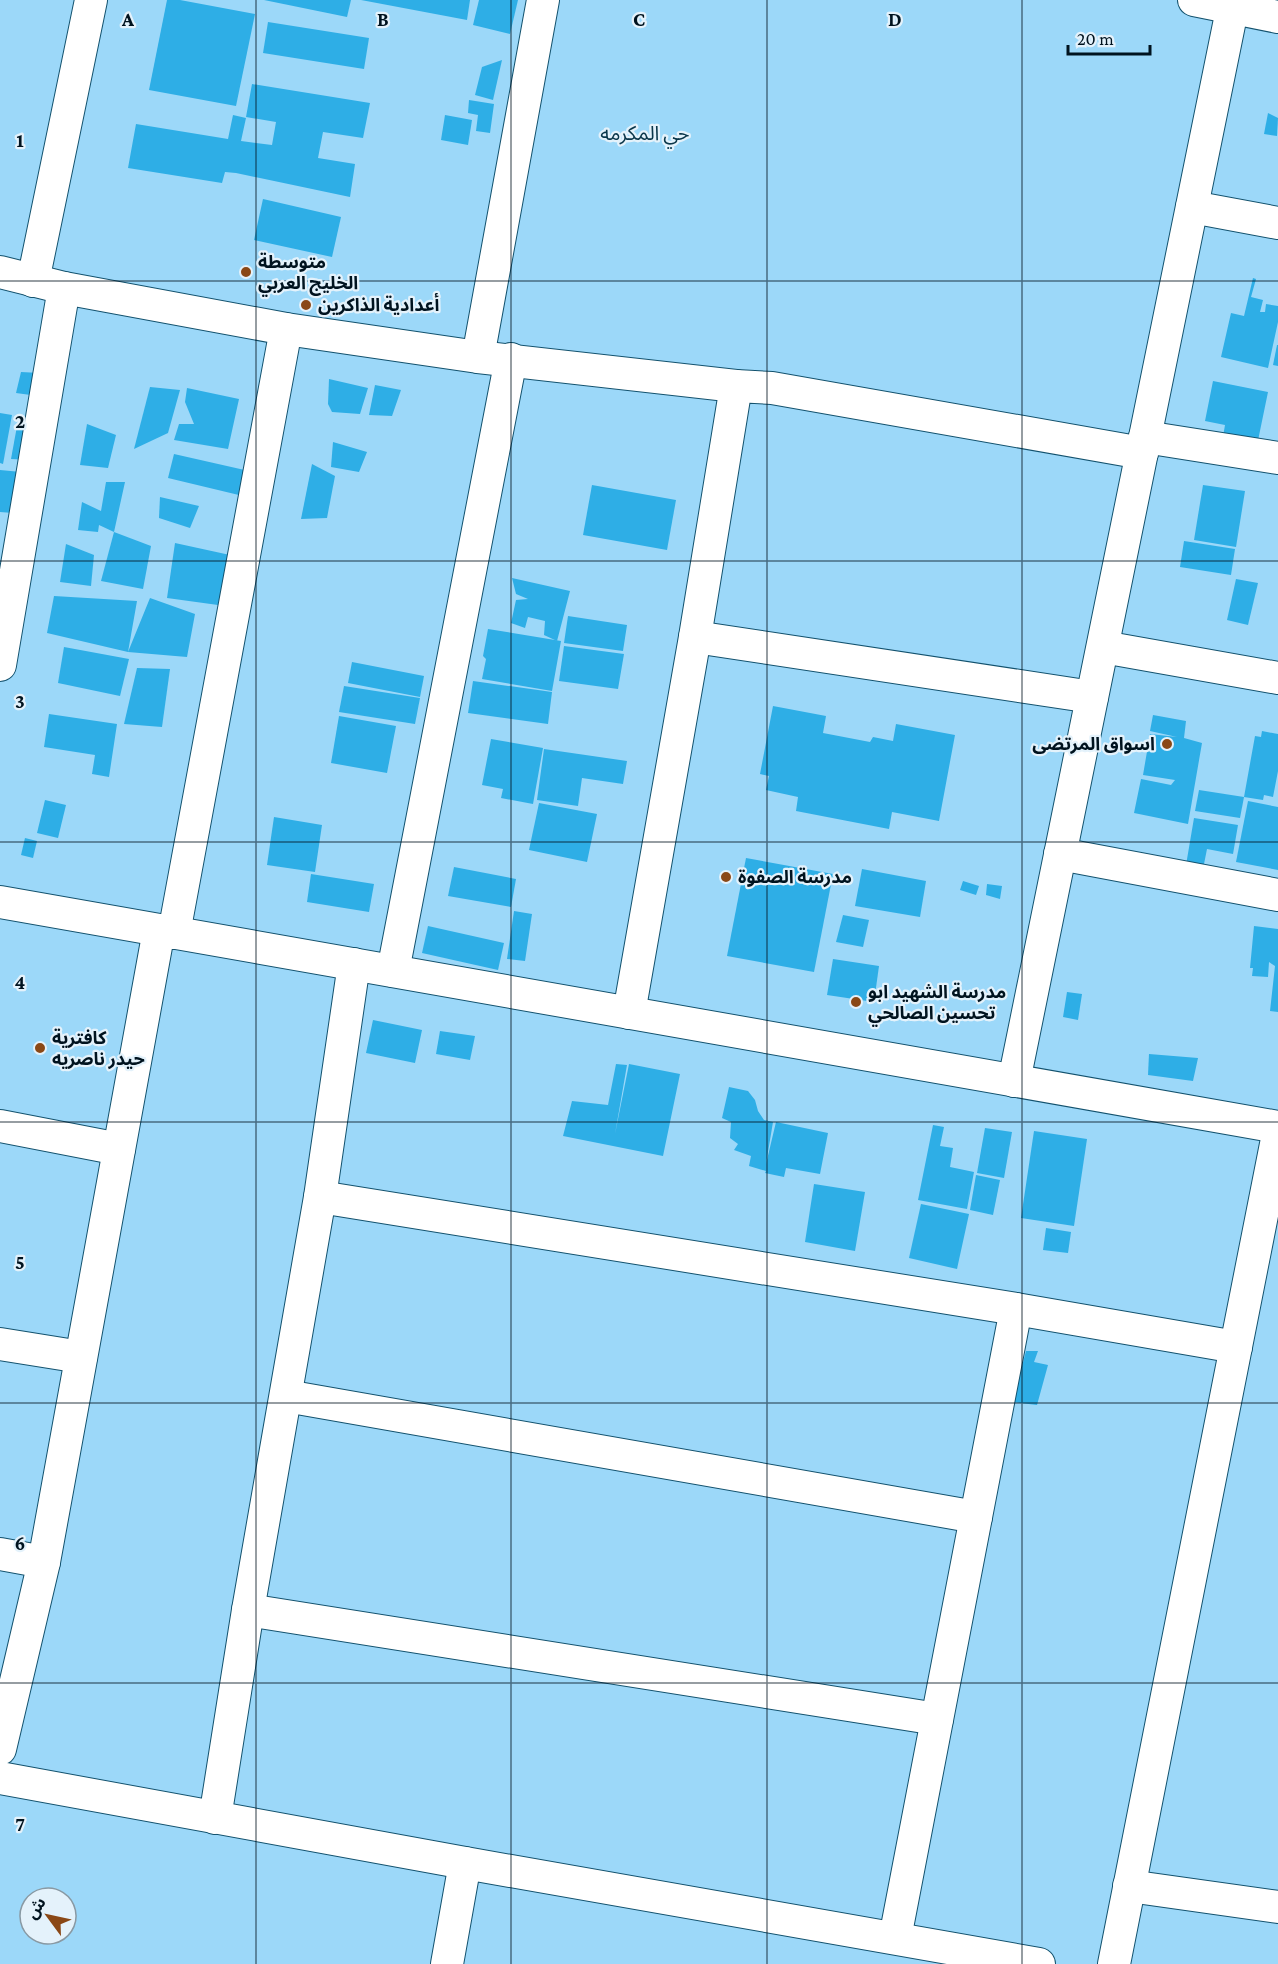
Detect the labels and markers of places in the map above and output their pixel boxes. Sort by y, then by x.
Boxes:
place label: متوسطة الخليج العربي [258,252,358,297]
marker: متوسطة الخليج العربي [239,265,253,279]
place label: أعدادية الذاكرين [318,292,439,316]
marker: أعدادية الذاكرين [299,298,313,312]
place label: اسواق المرتضى [1032,734,1155,755]
marker: اسواق المرتضى [1160,737,1174,751]
place label: مدرسة الصفوة [738,867,852,888]
marker: مدرسة الصفوة [719,870,733,884]
place label: مدرسة الشهيد ابو تحسين الصالحي [868,982,1006,1027]
marker: مدرسة الشهيد ابو تحسين الصالحي [849,995,863,1009]
place label: كافترية حيدر ناصريه [52,1028,145,1070]
marker: كافترية حيدر ناصريه [33,1041,47,1055]

